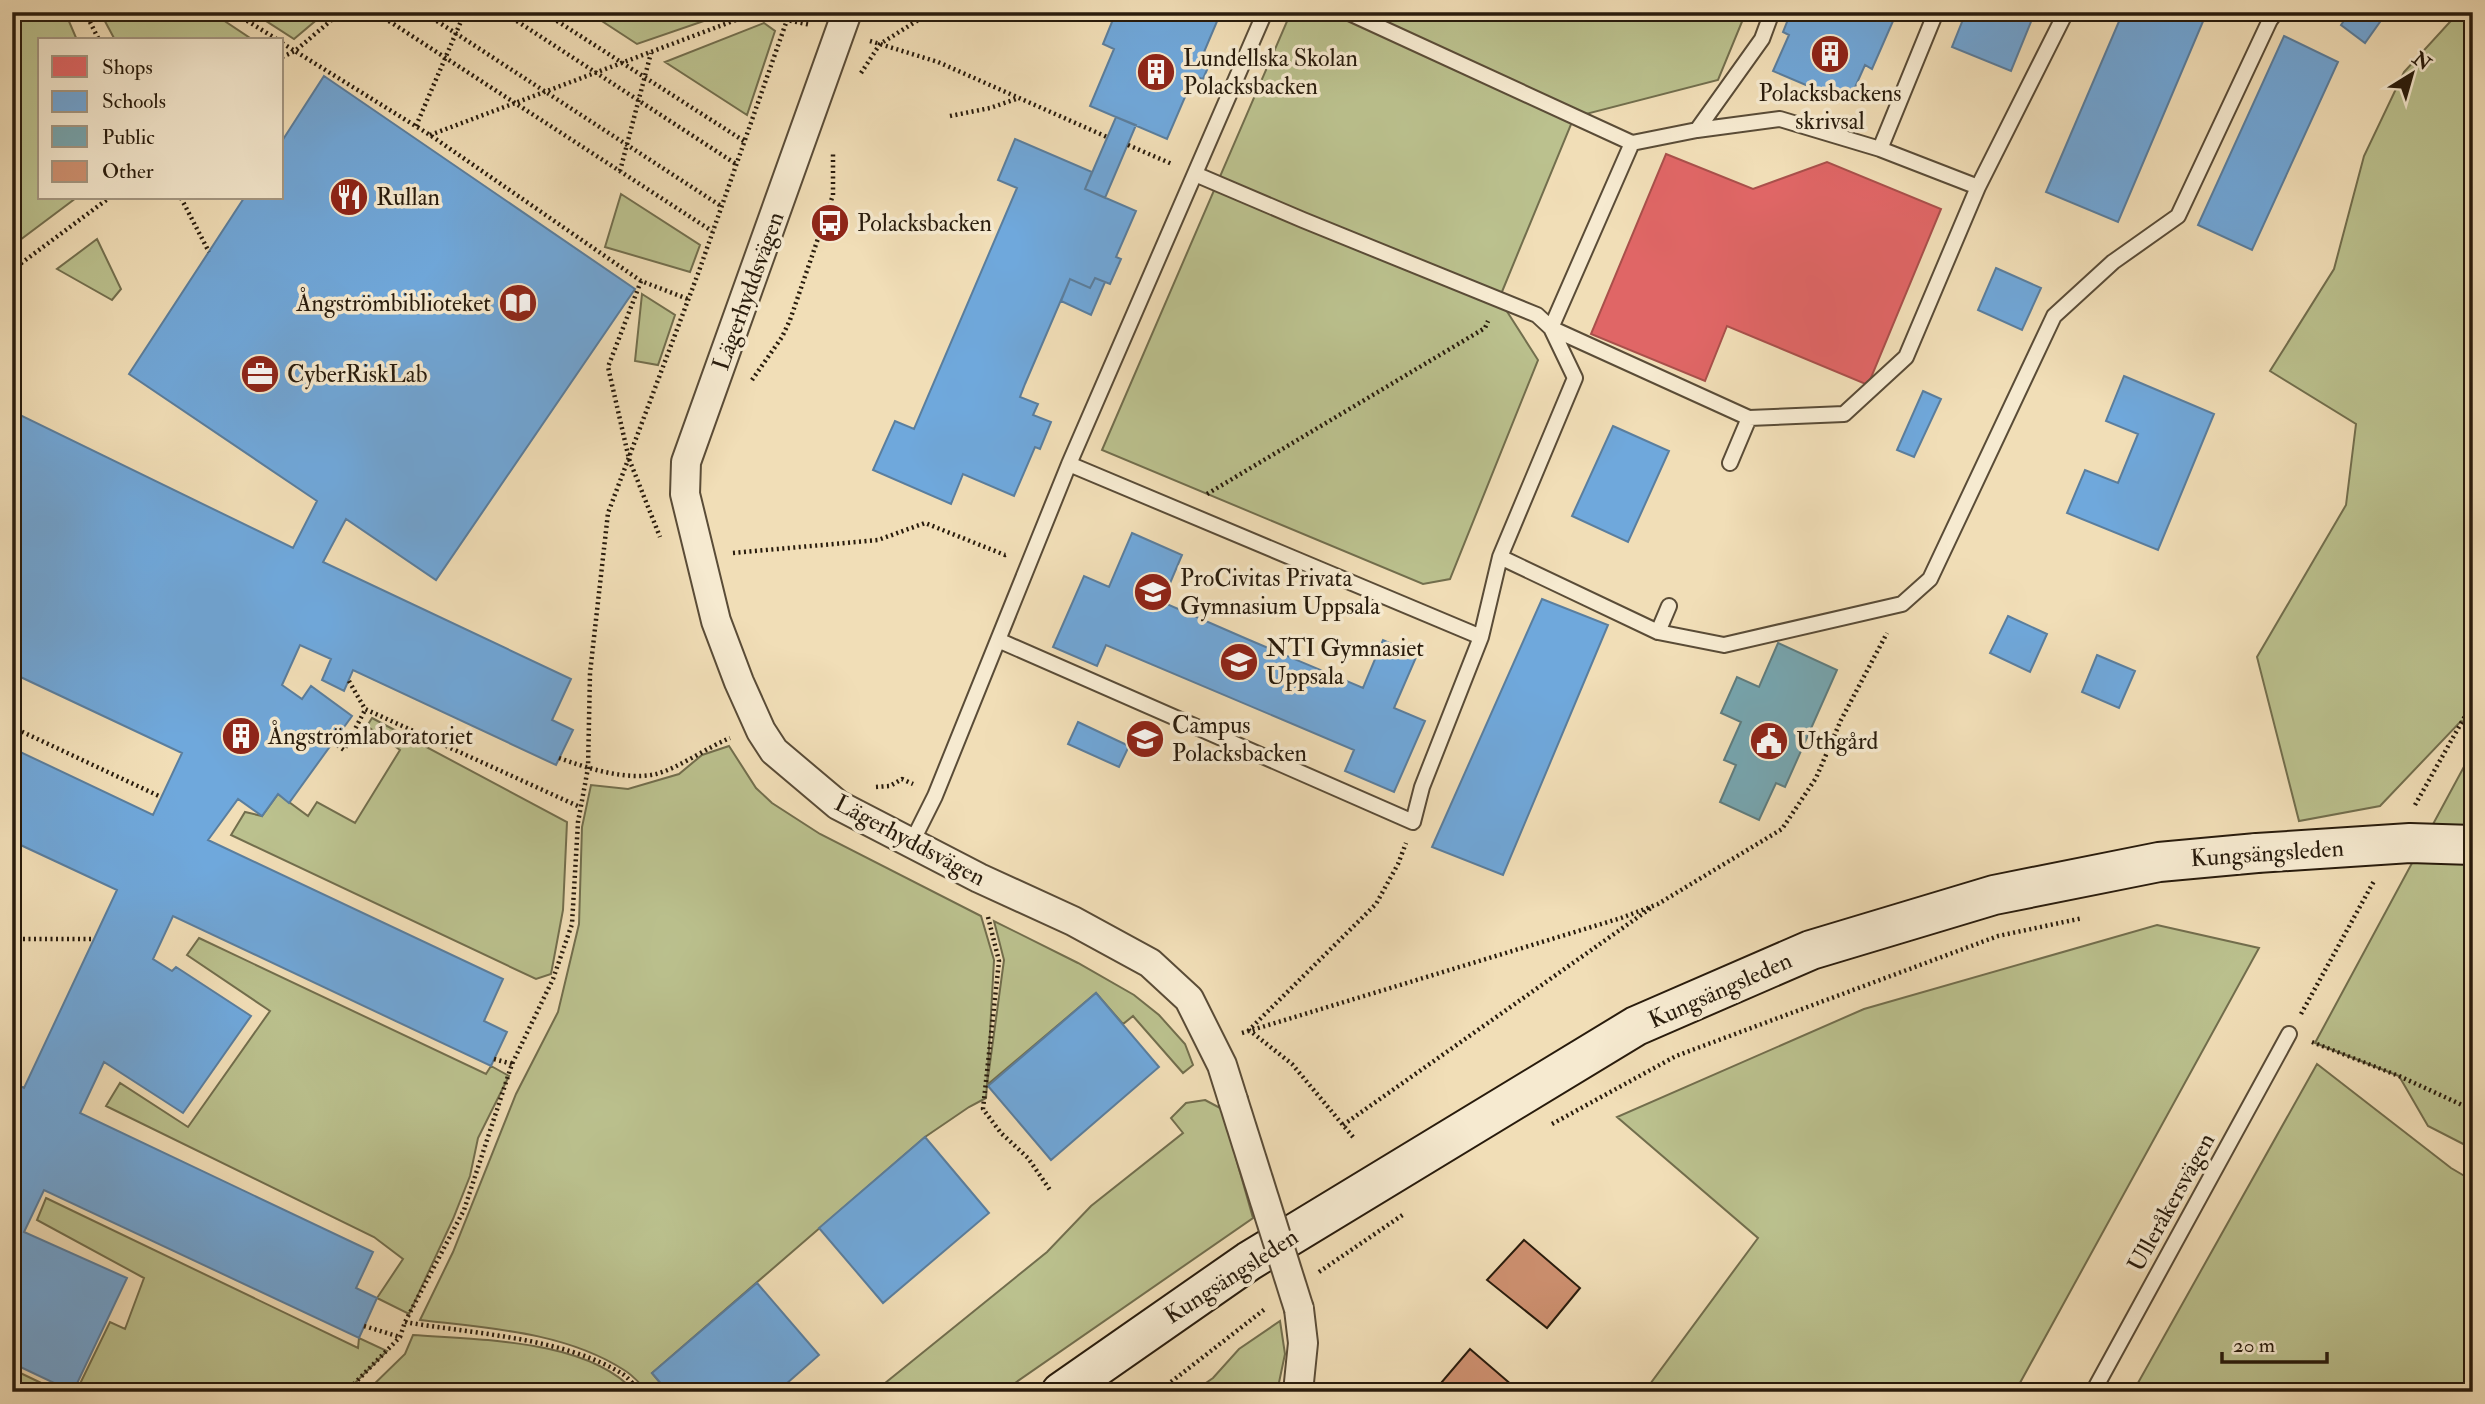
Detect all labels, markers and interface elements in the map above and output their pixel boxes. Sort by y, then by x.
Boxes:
building icon: Polacksbackens skrivsal [1809,33,1851,75]
legend [38,38,284,200]
north arrow [2376,38,2446,108]
place label: Lundellska Skolan Polacksbacken [1183,43,1358,102]
text: N [2407,46,2436,77]
building icon: Lundellska Skolan Polacksbacken [1135,51,1177,93]
text: Shops [102,54,153,81]
place label: Polacksbackens skrivsal [1758,78,1902,137]
text: Schools [102,88,166,115]
text: Public [102,124,155,151]
text: Other [102,158,154,185]
restaurant icon: Rullan [328,176,370,218]
place label: Rullan [376,182,440,213]
bus stop icon: Polacksbacken [809,202,851,244]
street label: Lägerhyddsvägen [705,208,792,375]
place label: Polacksbacken [857,208,992,239]
library icon: Ångströmbiblioteket [497,282,539,324]
place label: Ångströmbiblioteket [295,287,491,319]
office icon: CyberRiskLab [239,353,281,395]
place label: CyberRiskLab [287,359,428,390]
place label: ProCivitas Privata Gymnasium Uppsala [1180,563,1381,622]
school or university icon: ProCivitas Privata Gymnasium Uppsala [1132,571,1174,613]
place label: NTI Gymnasiet Uppsala [1266,633,1424,692]
school or university icon: NTI Gymnasiet Uppsala [1218,641,1260,683]
place label: Campus Polacksbacken [1172,710,1307,769]
building icon: Ångströmlaboratoriet [220,715,262,757]
school or university icon: Campus Polacksbacken [1124,718,1166,760]
place label: Ångströmlaboratoriet [267,720,473,752]
public building icon: Uthgård [1748,720,1790,762]
place label: Uthgård [1796,726,1878,757]
street label: Lägerhyddsvägen [829,788,991,893]
street label: Kungsängsleden [2189,833,2345,874]
street label: Kungsängsleden [1644,945,1797,1036]
street label: Ulleråkersvägen [2121,1127,2222,1277]
street label: Kungsängsleden [1158,1222,1304,1331]
scale bar [2222,1320,2328,1364]
text: 20 m [2233,1332,2275,1359]

